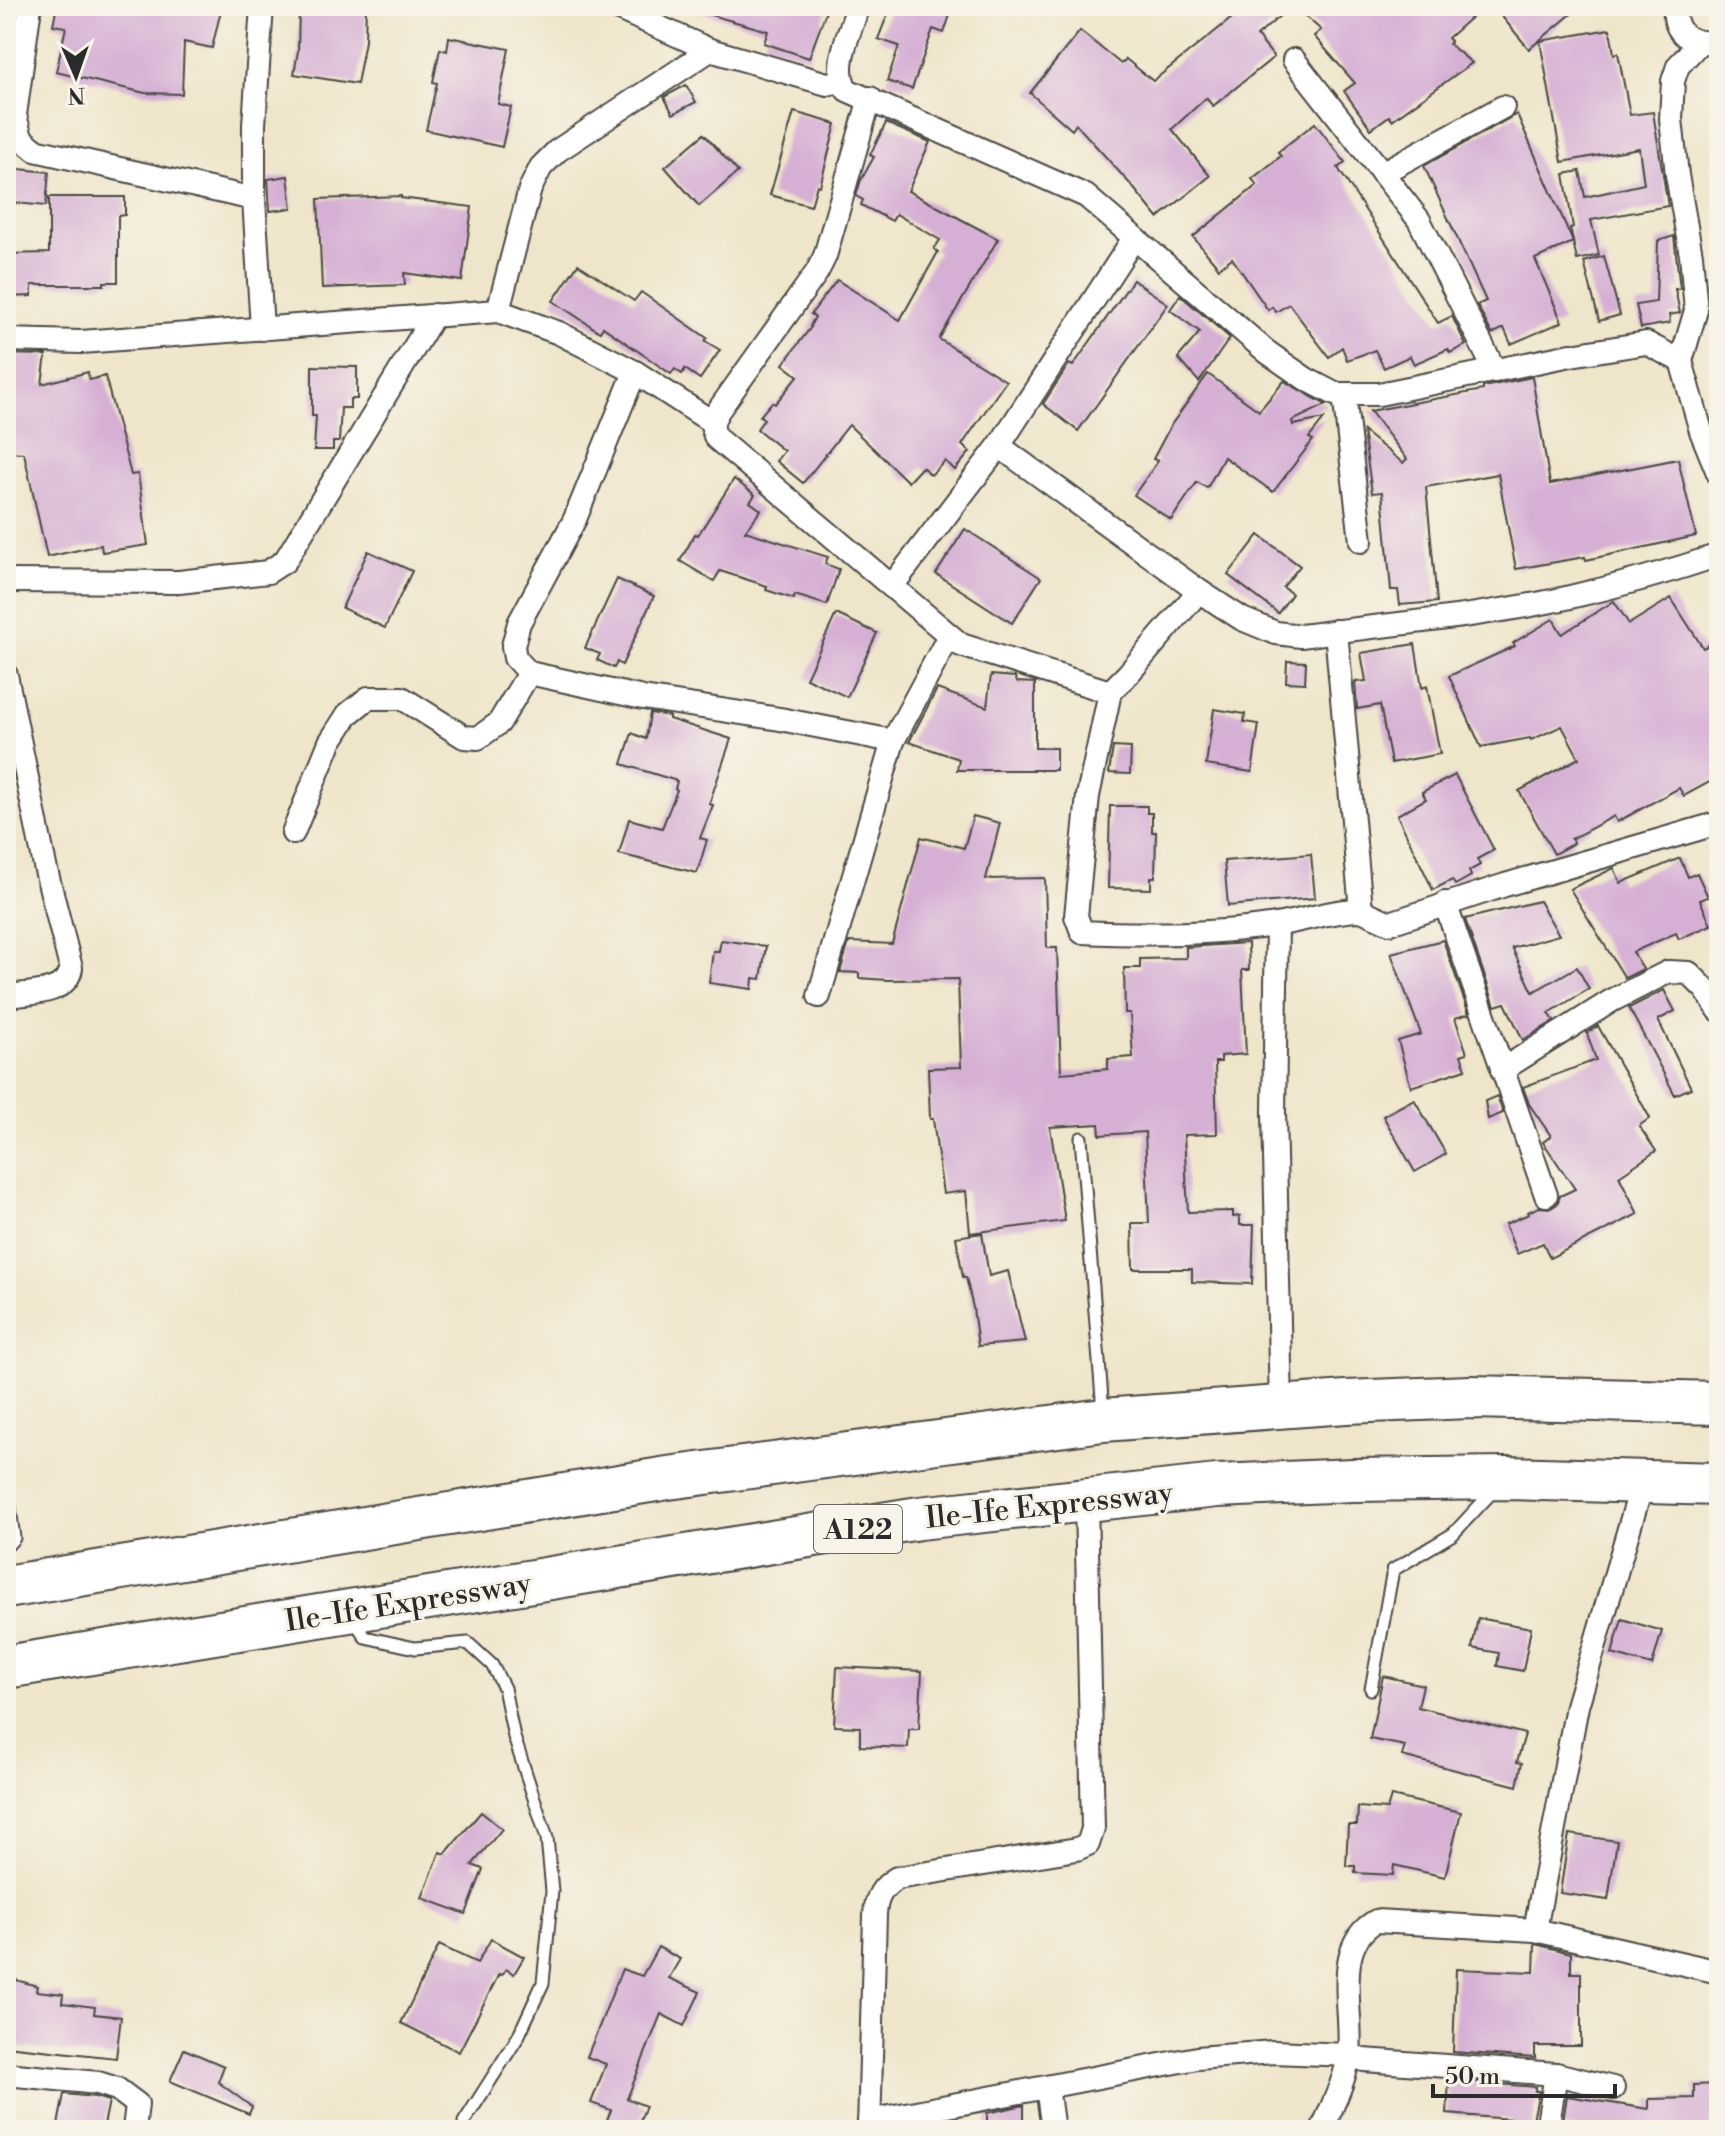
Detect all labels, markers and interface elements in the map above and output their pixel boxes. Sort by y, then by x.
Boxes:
north arrow [36,36,116,116]
text: N [67,81,86,108]
street label: Ile-Ife Expressway [924,1474,1175,1538]
road number: A122 [814,1505,902,1553]
street label: Ile-Ife Expressway [282,1565,534,1641]
scale bar [1433,2048,1615,2098]
text: 50 m [1445,2062,1500,2092]

